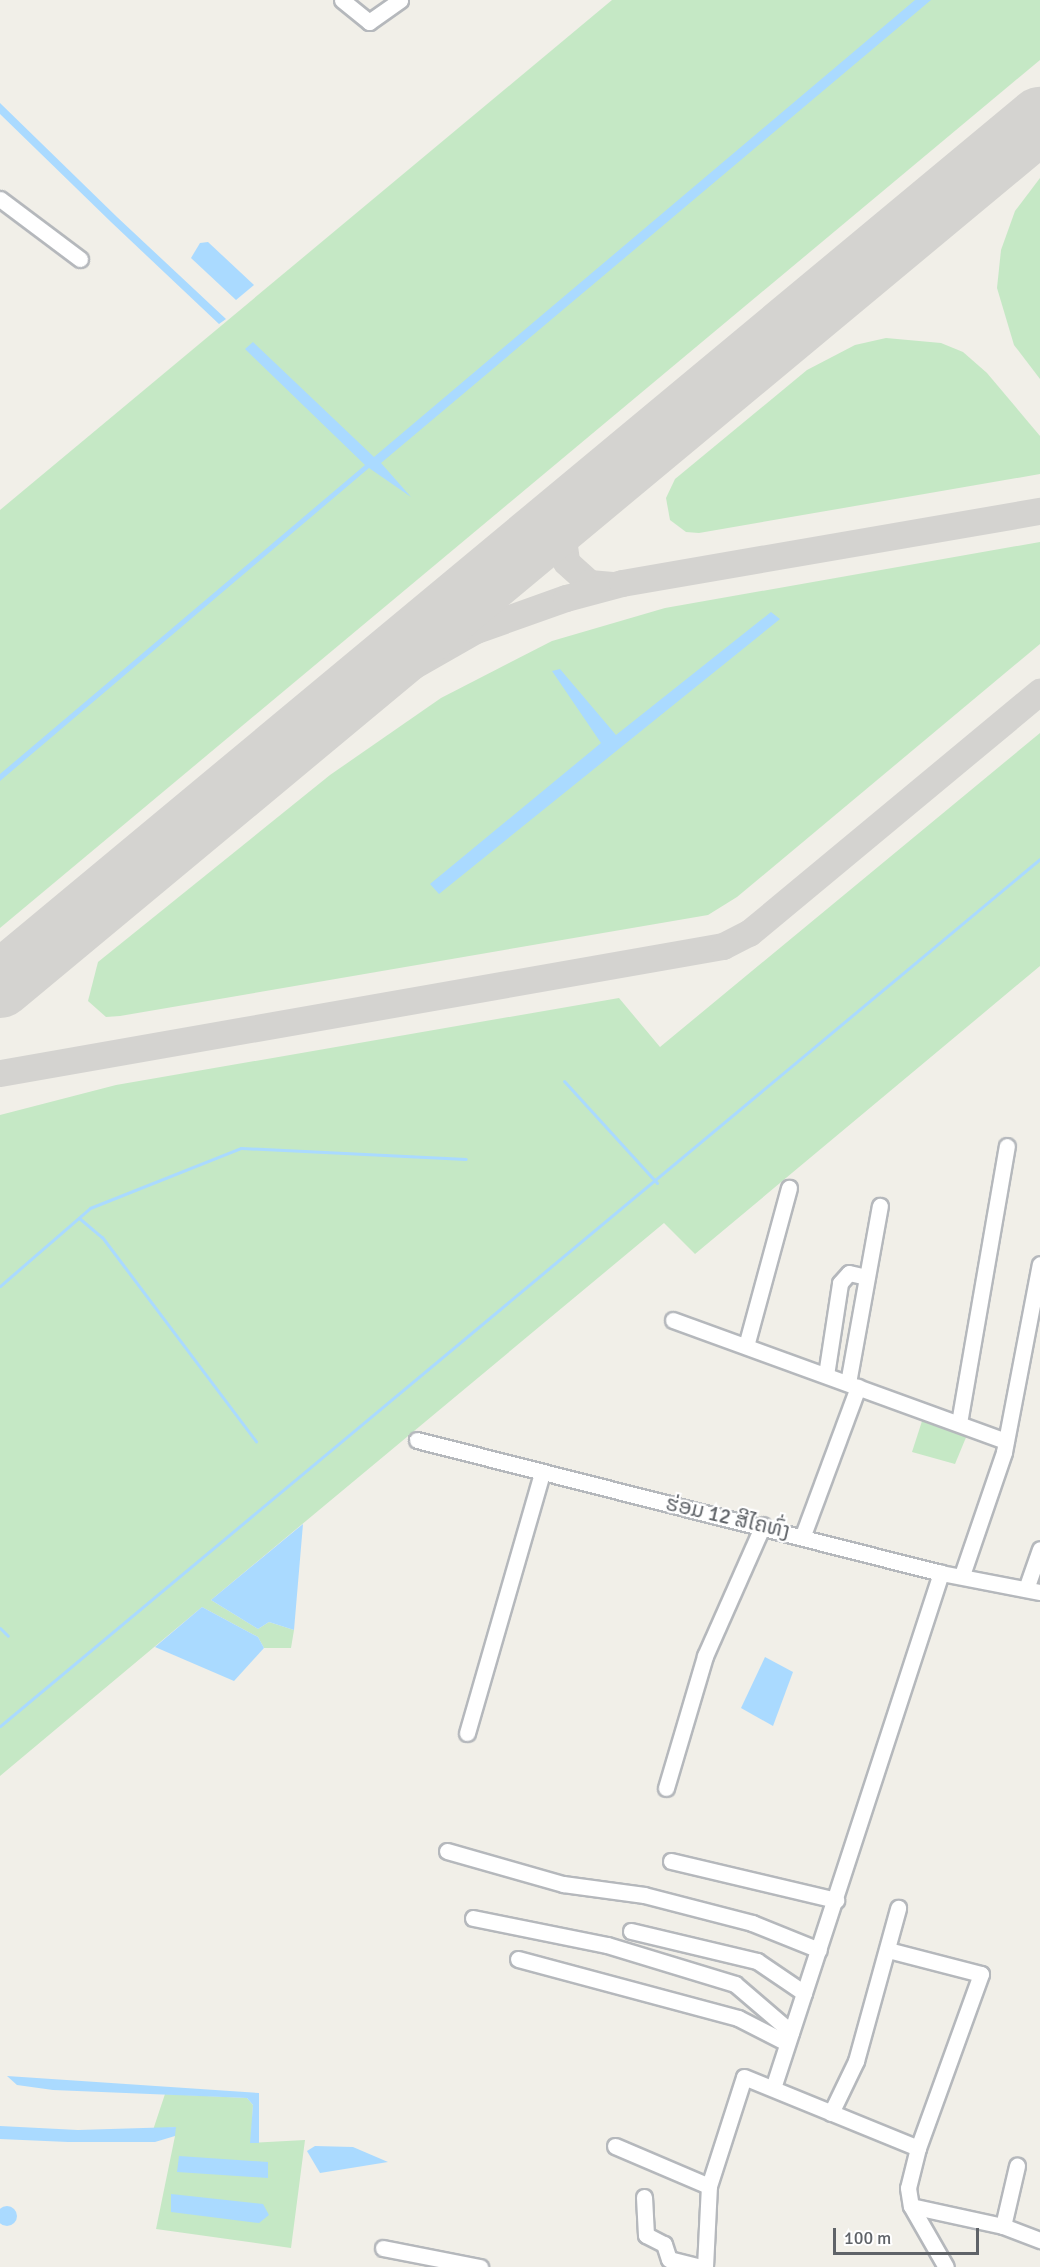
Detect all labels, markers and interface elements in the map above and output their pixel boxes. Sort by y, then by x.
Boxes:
street label: ຮ່ອມ 12 ສີໄຄທົ່ງ [663,1490,793,1544]
scale bar [836,2216,982,2254]
text: 100 m [844,2227,891,2249]

